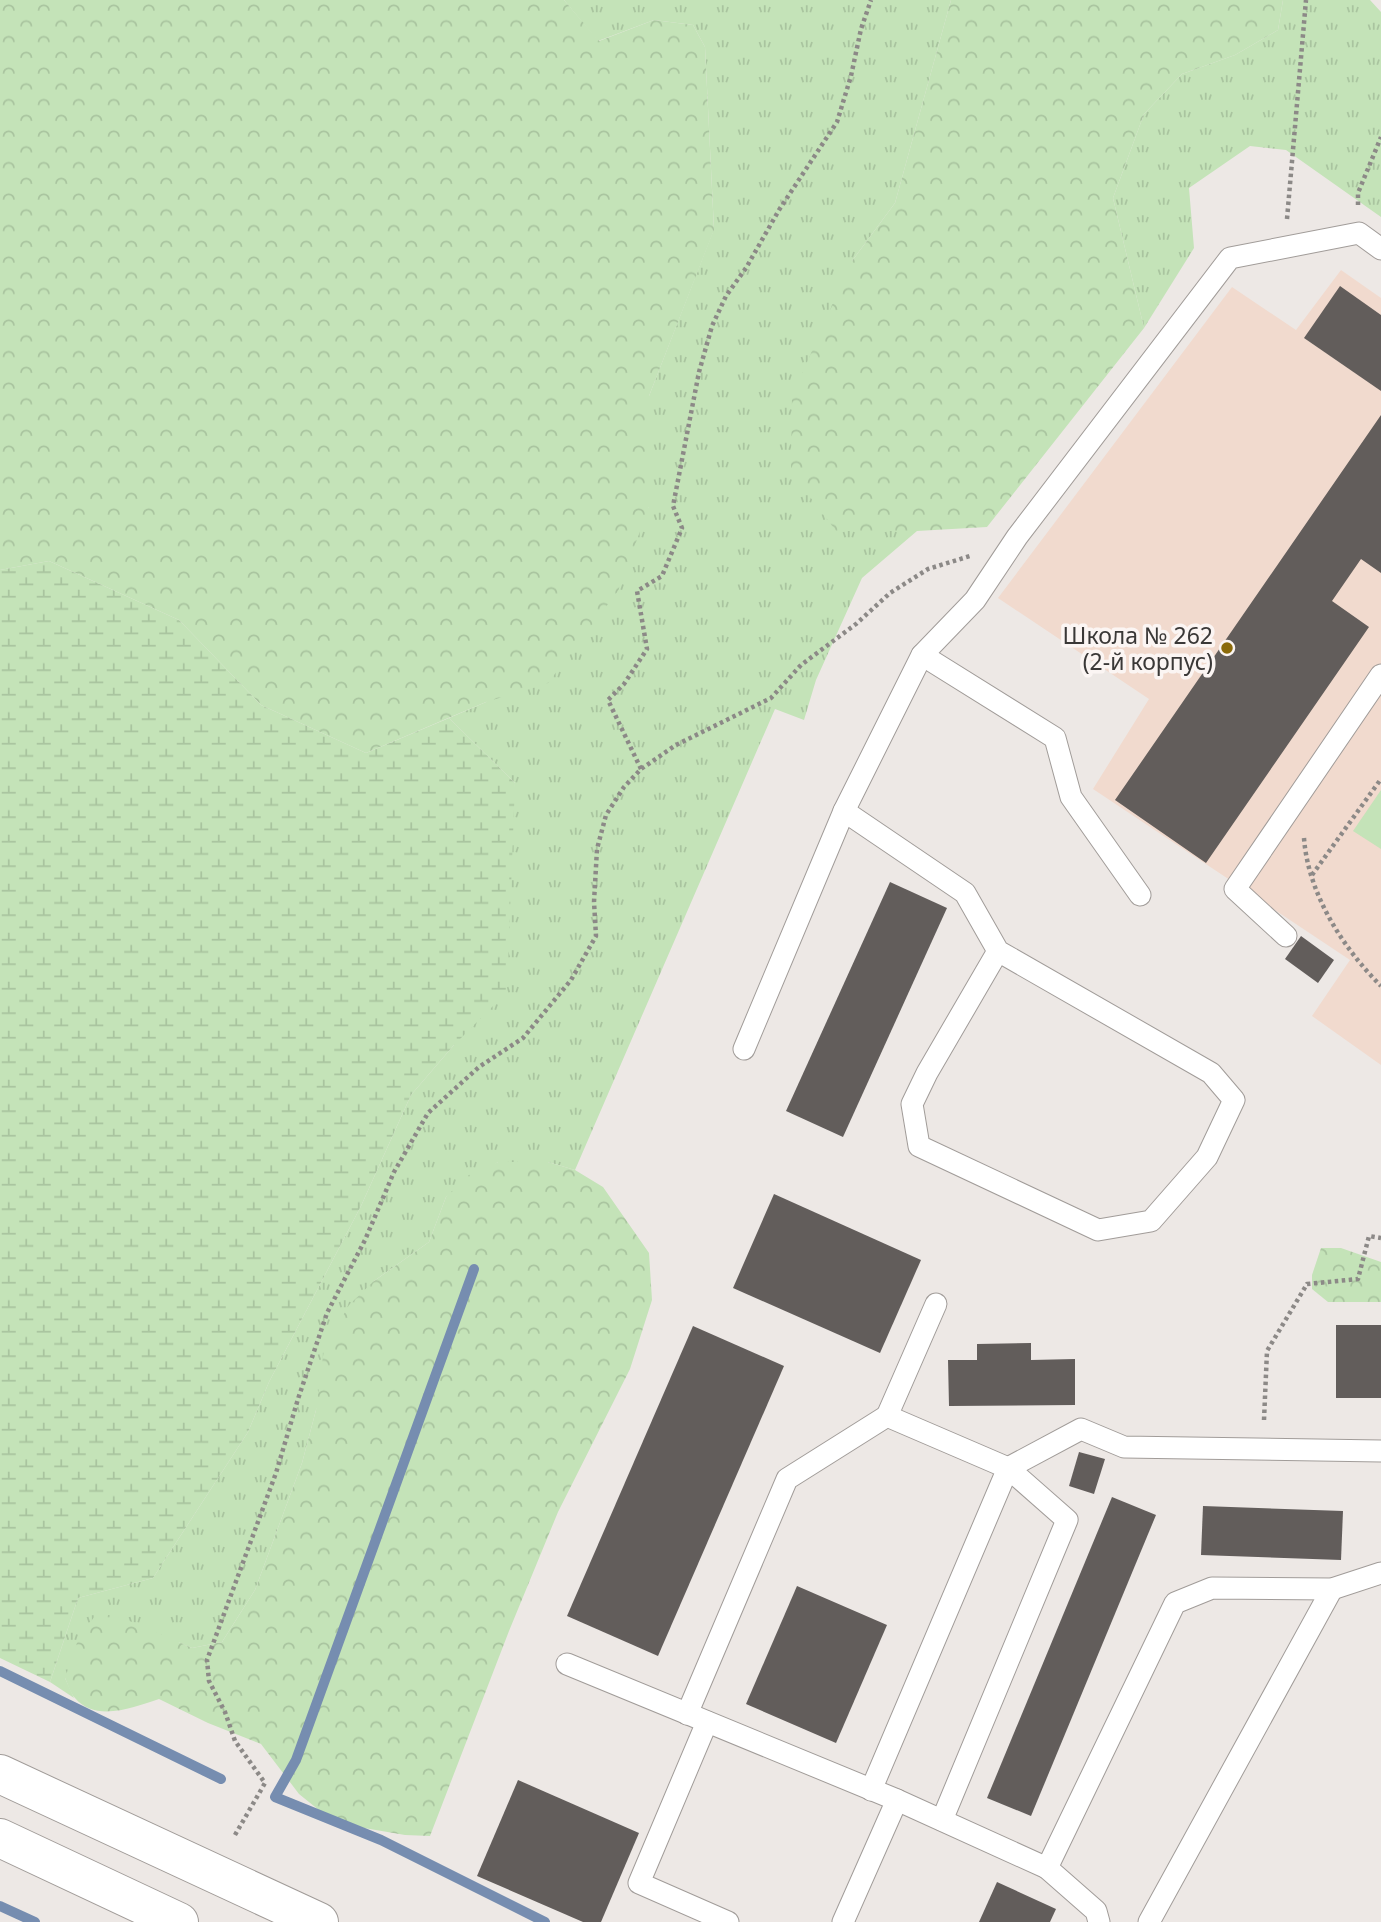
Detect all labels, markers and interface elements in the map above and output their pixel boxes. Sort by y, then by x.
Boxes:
place label: Школа № 262 (2-й корпус) [1063,619,1213,677]
marker: Школа № 262 (2-й корпус) [1219,640,1235,656]

